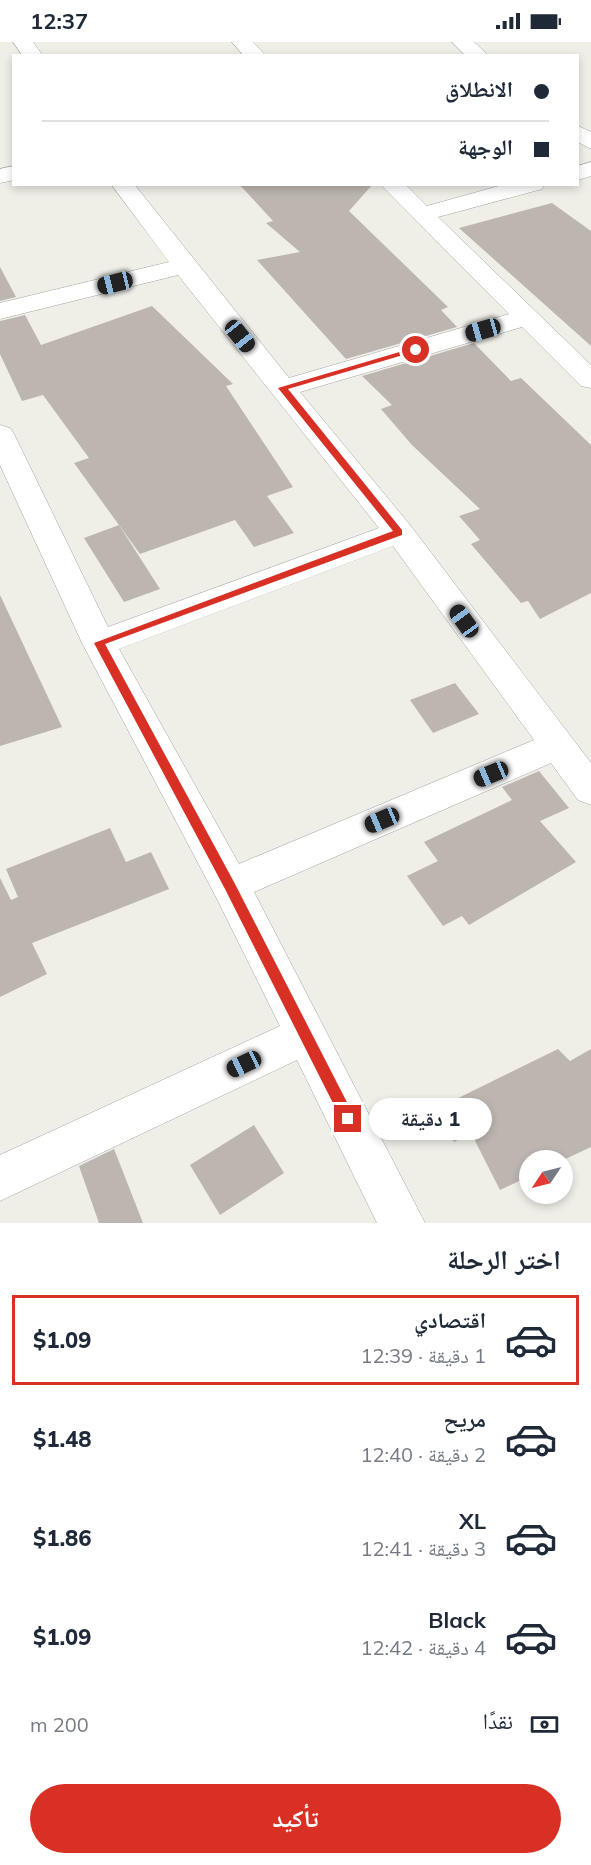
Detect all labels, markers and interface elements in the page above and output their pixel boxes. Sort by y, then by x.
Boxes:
text: 12:37 [30,7,88,35]
text: الانطلاق [445,75,513,103]
text: الوجهة [458,133,513,161]
car [95,270,135,296]
car [222,316,258,356]
car [463,316,503,344]
route start [402,336,429,363]
car [446,601,482,641]
car [471,759,511,789]
car [362,805,402,835]
car [224,1048,264,1080]
callout: 1 دقيقة [369,1098,492,1140]
route end [334,1105,361,1132]
text: 1 دقيقة [401,1106,460,1131]
north arrow [519,1150,573,1204]
map controls [519,1150,573,1204]
text: اختر الرحلة [447,1242,561,1276]
text: اقتصادي [414,1306,486,1334]
icon: car [504,1313,558,1367]
text: $1.09 [33,1326,92,1354]
text: 1 دقيقة · 12:39 [360,1343,486,1368]
text: مريح [443,1405,486,1433]
icon: car [504,1412,558,1466]
text: $1.48 [33,1425,92,1453]
text: 2 دقيقة · 12:40 [360,1442,486,1467]
text: XL [459,1507,486,1535]
icon: car [504,1511,558,1565]
text: $1.86 [33,1524,92,1552]
text: 3 دقيقة · 12:41 [360,1536,486,1561]
text: Black [428,1606,486,1634]
icon: car [504,1610,558,1664]
text: $1.09 [33,1623,92,1651]
text: 4 دقيقة · 12:42 [360,1635,486,1660]
text: نقدًا [483,1707,513,1735]
icon: cash [528,1708,561,1741]
text: 200 m [30,1712,89,1737]
button: تأكيد [30,1784,561,1853]

